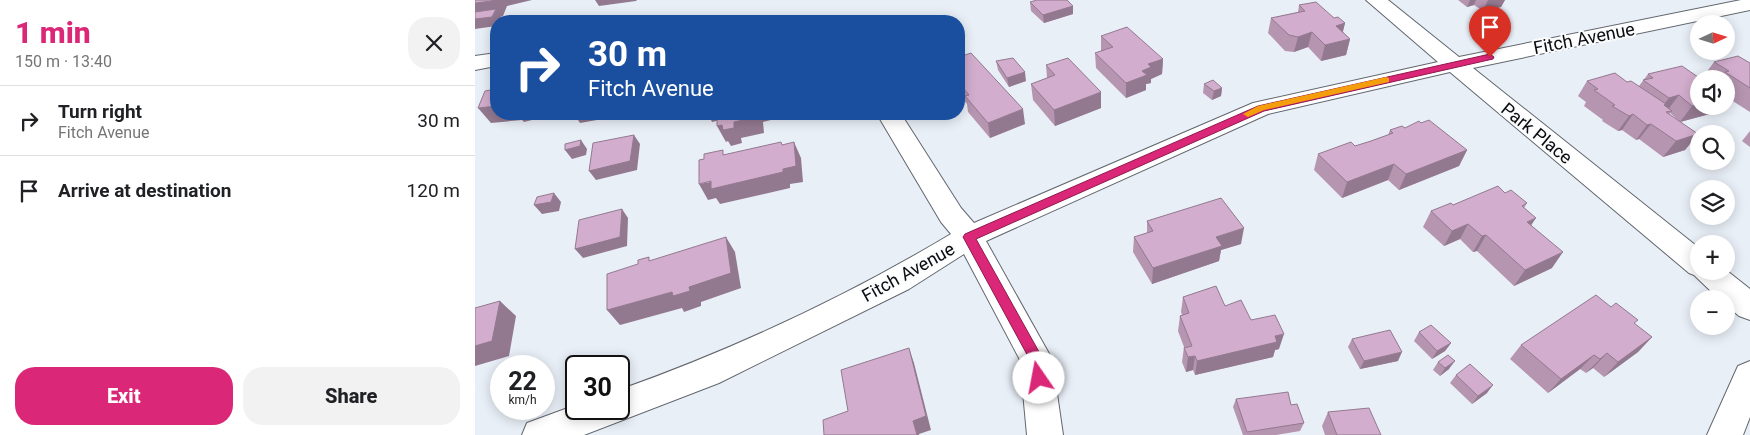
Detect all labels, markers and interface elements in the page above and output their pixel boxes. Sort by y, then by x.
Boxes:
pin [1469,6,1511,57]
icon: arrive [1476,13,1504,41]
text: 1 min [15,15,91,50]
north arrow [1690,15,1735,60]
map controls [1690,15,1735,335]
button: close [408,17,460,69]
street label: Fitch Avenue [1531,18,1637,58]
text: 30 m [588,34,667,75]
icon: right [505,35,570,100]
text: 150 m · 13:40 [15,52,112,71]
button: sound [1690,70,1735,115]
text: Fitch Avenue [588,76,714,101]
street label: Park Place [1497,98,1577,168]
text: Turn right [58,100,142,123]
icon: right [15,107,43,135]
text: 30 m [417,109,460,132]
text: Fitch Avenue [58,123,149,142]
button: search [1690,125,1735,170]
icon: arrive [15,177,43,205]
text: Arrive at destination [58,179,231,202]
text: 120 m [407,179,460,202]
button: layers [1690,180,1735,225]
button: + [1690,235,1735,280]
street label: Fitch Avenue [858,238,958,306]
button: − [1690,290,1735,335]
position arrow [1012,351,1064,403]
speed limit sign: 30 [565,355,630,420]
button: Exit [15,367,233,425]
button: Share [243,367,460,425]
text: 22 [508,367,537,396]
text: km/h [508,393,537,407]

